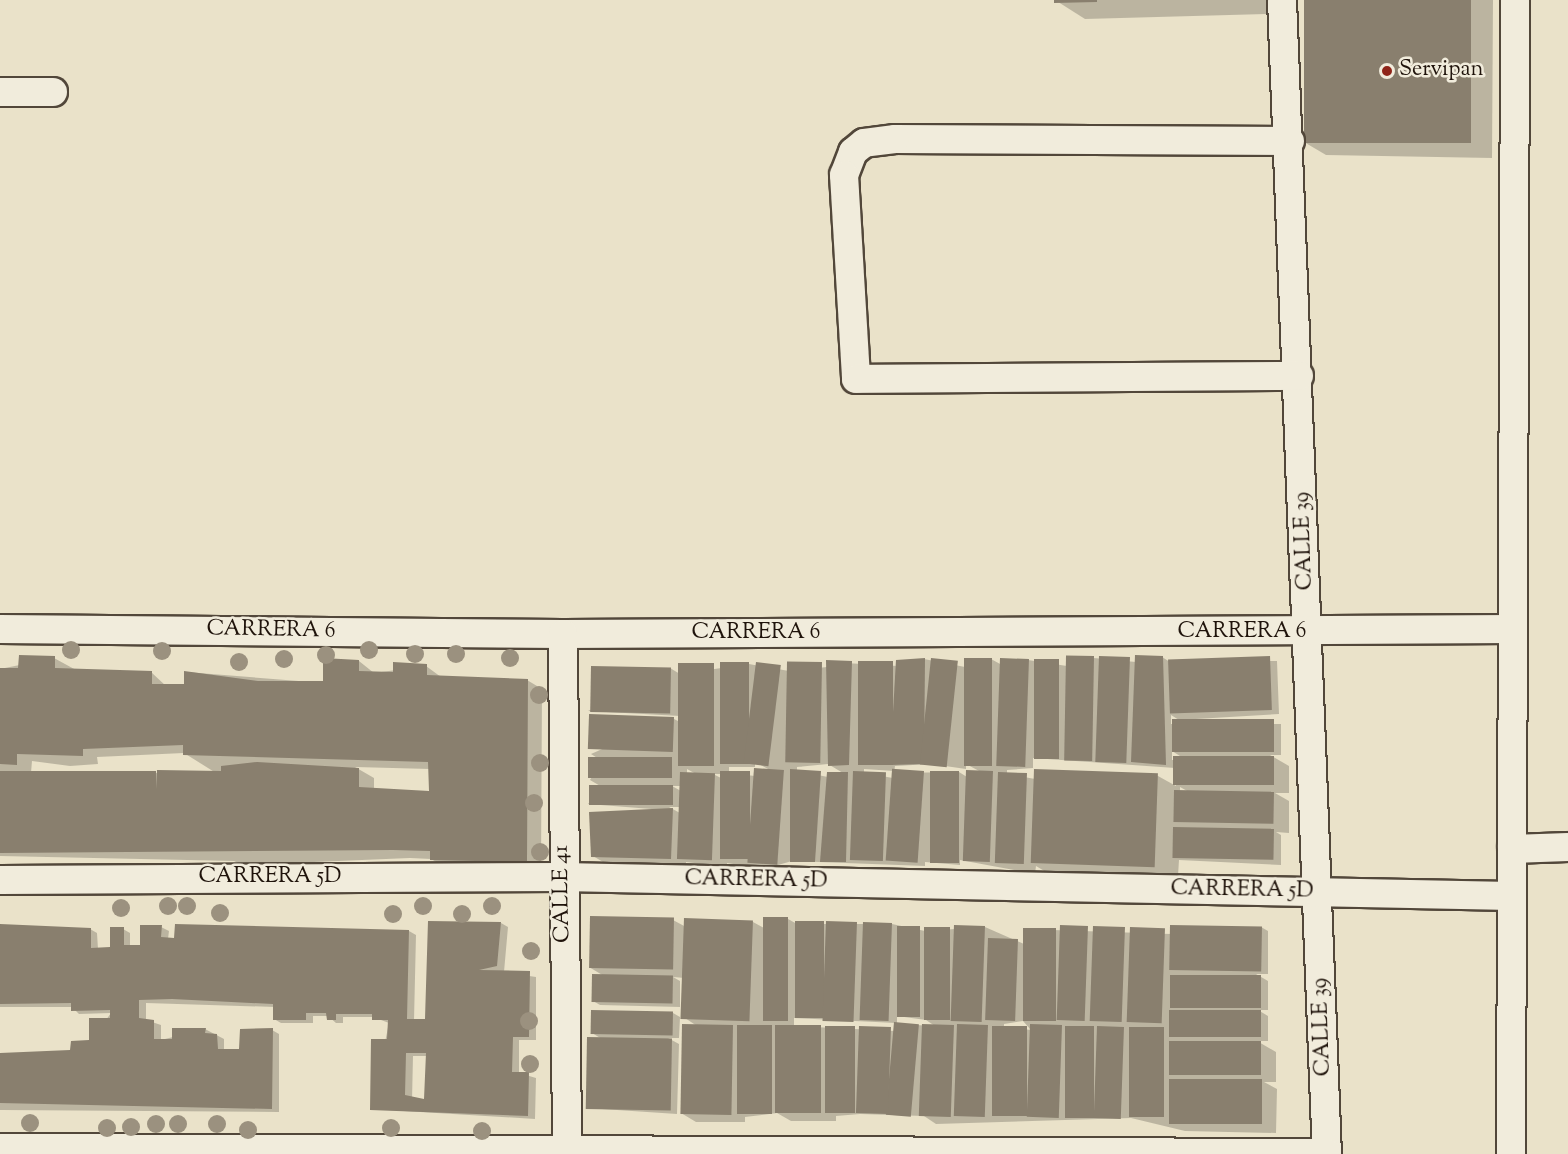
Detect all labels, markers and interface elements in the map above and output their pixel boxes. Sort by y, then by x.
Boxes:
place label: Servipan [1399,58,1484,84]
marker: Servipan [1380,64,1394,78]
street label: CALLE 39 [1290,491,1320,591]
street label: CARRERA 6 [206,617,336,645]
street label: CARRERA 6 [1178,620,1306,646]
street label: CARRERA 6 [692,621,820,647]
street label: CALLE 41 [549,845,577,943]
street label: CARRERA 5D [199,865,341,891]
street label: CARRERA 5D [684,867,828,895]
street label: CARRERA 5D [1170,877,1314,905]
street label: CALLE 39 [1308,977,1338,1077]

